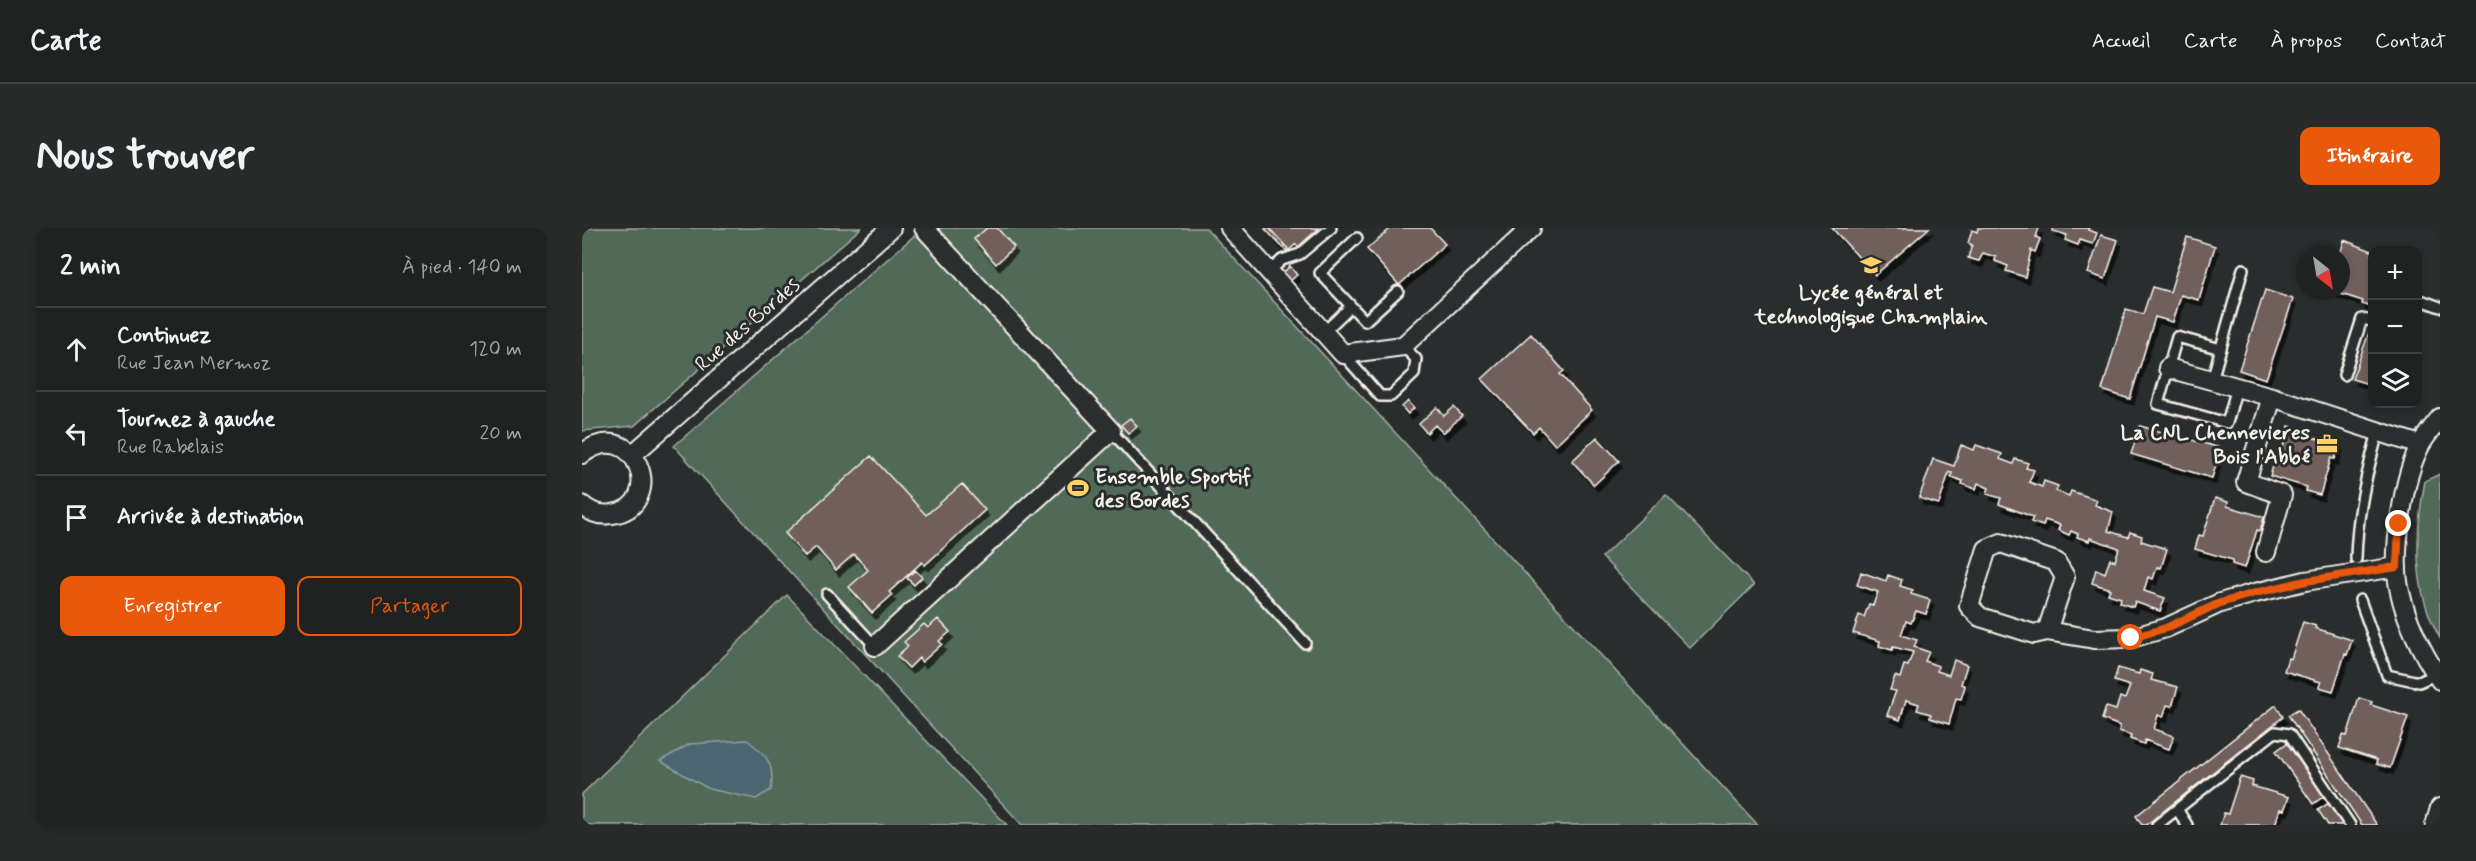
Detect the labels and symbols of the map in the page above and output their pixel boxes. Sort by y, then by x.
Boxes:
north arrow [2296,246,2350,300]
school or university icon: Lycée général et technologique Champlain [1859,253,1883,277]
street label: Rue des Bordes [689,271,806,378]
place label: Lycée général et technologique Champlain [1754,279,1988,333]
place label: La CNL Chennevieres Bois l'Abbé [2121,419,2311,471]
office icon: La CNL Chennevieres Bois l'Abbé [2315,432,2339,456]
place label: Ensemble Sportif des Bordes [1095,463,1251,515]
sports icon: Ensemble Sportif des Bordes [1066,476,1090,500]
route end [2385,510,2411,536]
route start [2117,624,2143,650]

